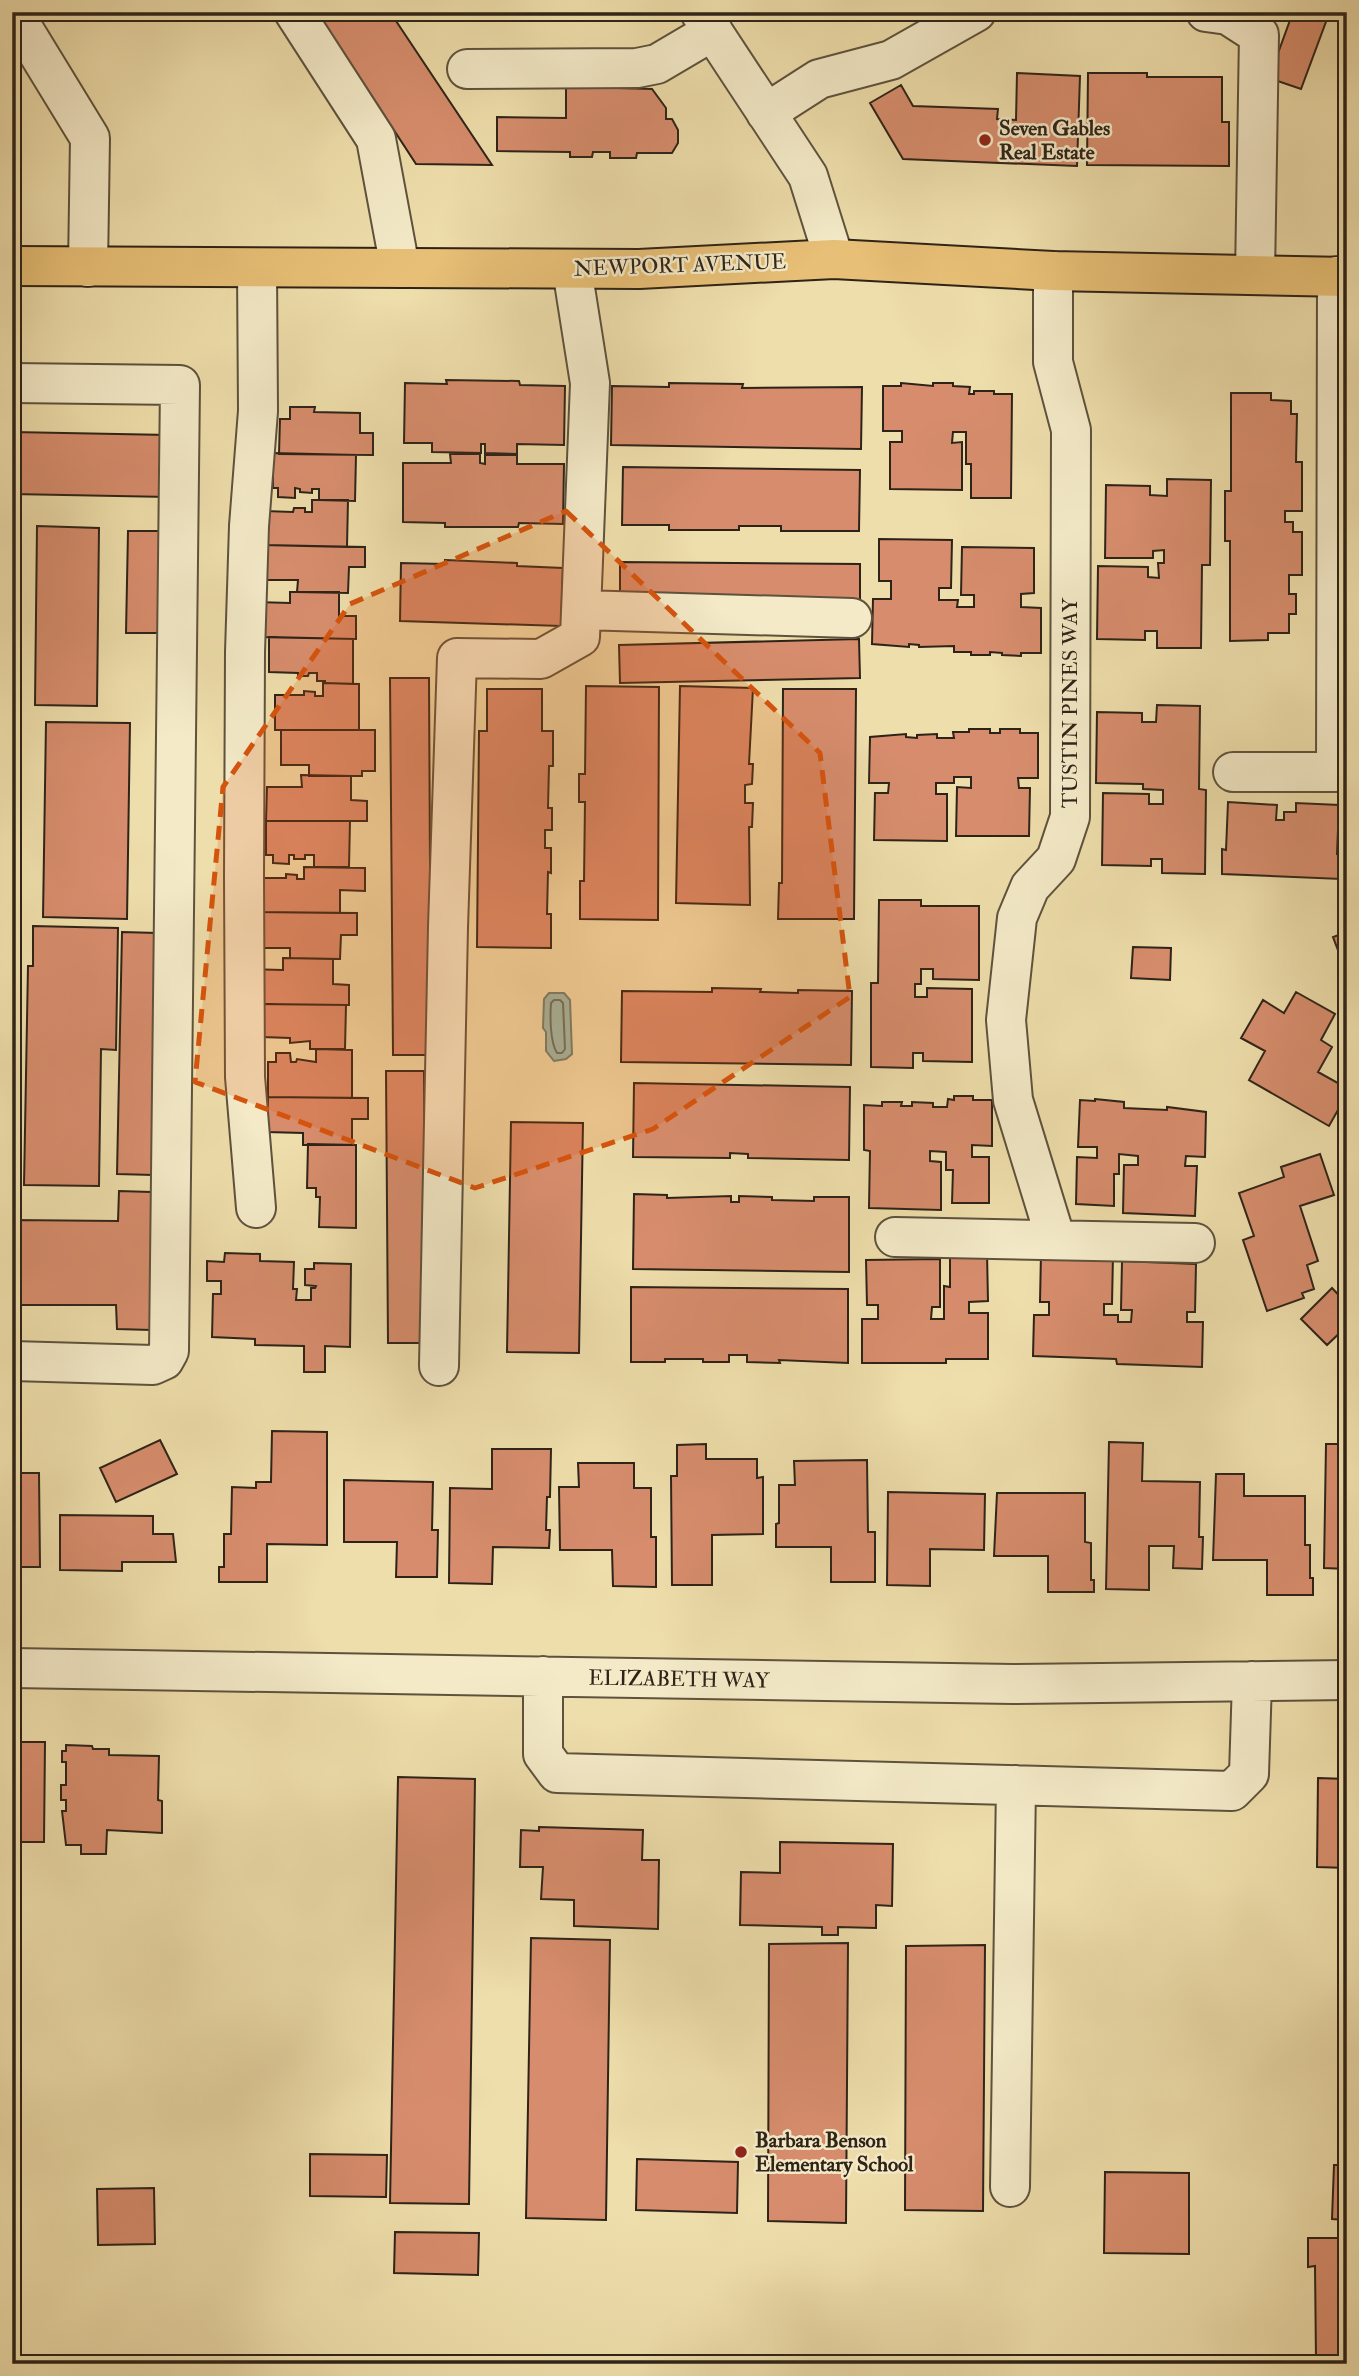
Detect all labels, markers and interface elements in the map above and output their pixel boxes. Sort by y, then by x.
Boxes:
place label: Seven Gables Real Estate [999,115,1110,166]
marker: Seven Gables Real Estate [977,132,993,148]
street label: NEWPORT AVENUE [573,248,787,283]
street label: TUSTIN PINES WAY [1057,597,1084,808]
street label: ELIZABETH WAY [588,1664,770,1695]
place label: Barbara Benson Elementary School [755,2127,914,2178]
marker: Barbara Benson Elementary School [733,2144,749,2160]

